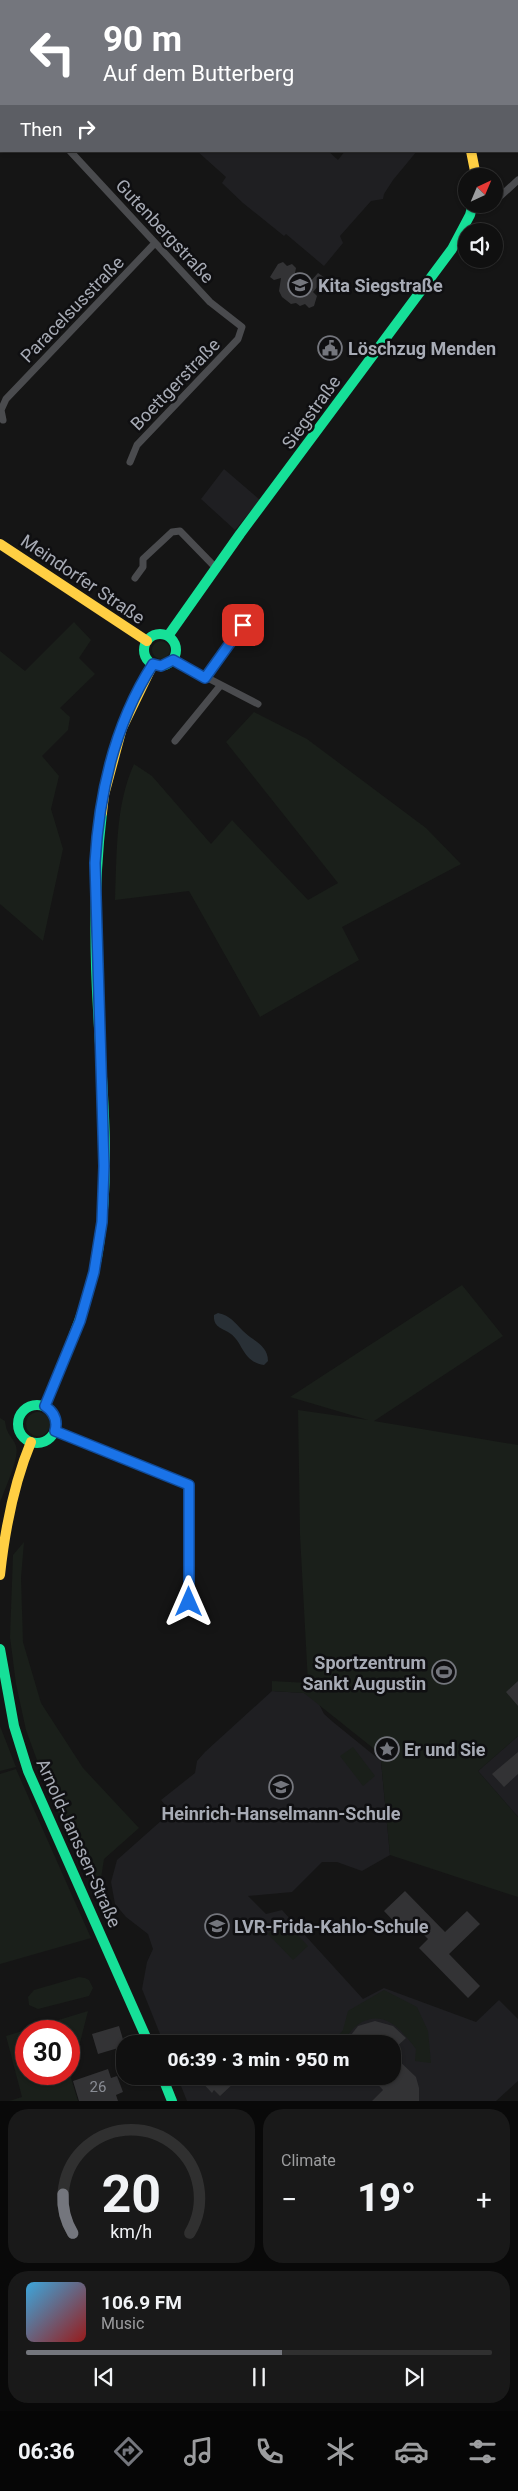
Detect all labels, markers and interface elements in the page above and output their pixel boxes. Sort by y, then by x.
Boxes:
text: 90 m [103,19,182,60]
icon: left [20,20,85,85]
text: Auf dem Butterberg [103,61,294,86]
icon: right [72,115,100,143]
text: Then [20,118,62,141]
north arrow [458,168,502,212]
map controls [458,168,503,268]
street label: Gutenbergstraße [112,175,218,287]
button: sound [458,223,503,268]
street label: Paracelsusstraße [16,252,128,366]
school or university icon: Kita Siegstraße [287,272,313,298]
place label: Kita Siegstraße [318,275,443,296]
street label: Boettgerstraße [126,334,224,434]
public building icon: Löschzug Menden [317,335,343,361]
place label: Löschzug Menden [348,338,496,359]
street label: Siegstraße [277,371,345,453]
street label: Meindorfer Straße [17,530,149,628]
pin [222,604,264,646]
icon: arrive [229,611,257,639]
position arrow [162,1575,214,1627]
place label: Sportzentrum Sankt Augustin [302,1652,426,1694]
sports icon: Sportzentrum Sankt Augustin [431,1659,457,1685]
place icon: Er und Sie [374,1736,400,1762]
place label: Er und Sie [404,1739,486,1760]
street label: Arnold-Janssen-Straße [32,1755,126,1931]
school or university icon: Heinrich-Hanselmann-Schule [268,1774,294,1800]
place label: Heinrich-Hanselmann-Schule [162,1803,401,1824]
school or university icon: LVR-Frida-Kahlo-Schule [204,1913,230,1939]
place label: LVR-Frida-Kahlo-Schule [234,1916,429,1937]
speed limit sign: 30 [15,2020,80,2085]
text: 06:39 · 3 min · 950 m [167,2048,350,2071]
house number: 26 [90,2078,106,2096]
text: Climate [281,2151,336,2170]
text: 20 [102,2164,161,2225]
text: 19° [357,2176,416,2220]
text: − [281,2183,297,2216]
text: + [476,2183,492,2216]
text: km/h [111,2221,152,2242]
text: 106.9 FM [101,2291,182,2314]
text: Music [101,2314,144,2333]
icon: previous [90,2363,118,2391]
icon: pause [245,2363,273,2391]
icon: next [400,2363,428,2391]
icon: directions [111,2434,146,2469]
icon: music [181,2434,216,2469]
icon: phone [252,2434,287,2469]
icon: climate [323,2434,358,2469]
icon: car [394,2434,429,2469]
icon: filters [465,2434,500,2469]
text: 06:36 [18,2439,75,2464]

